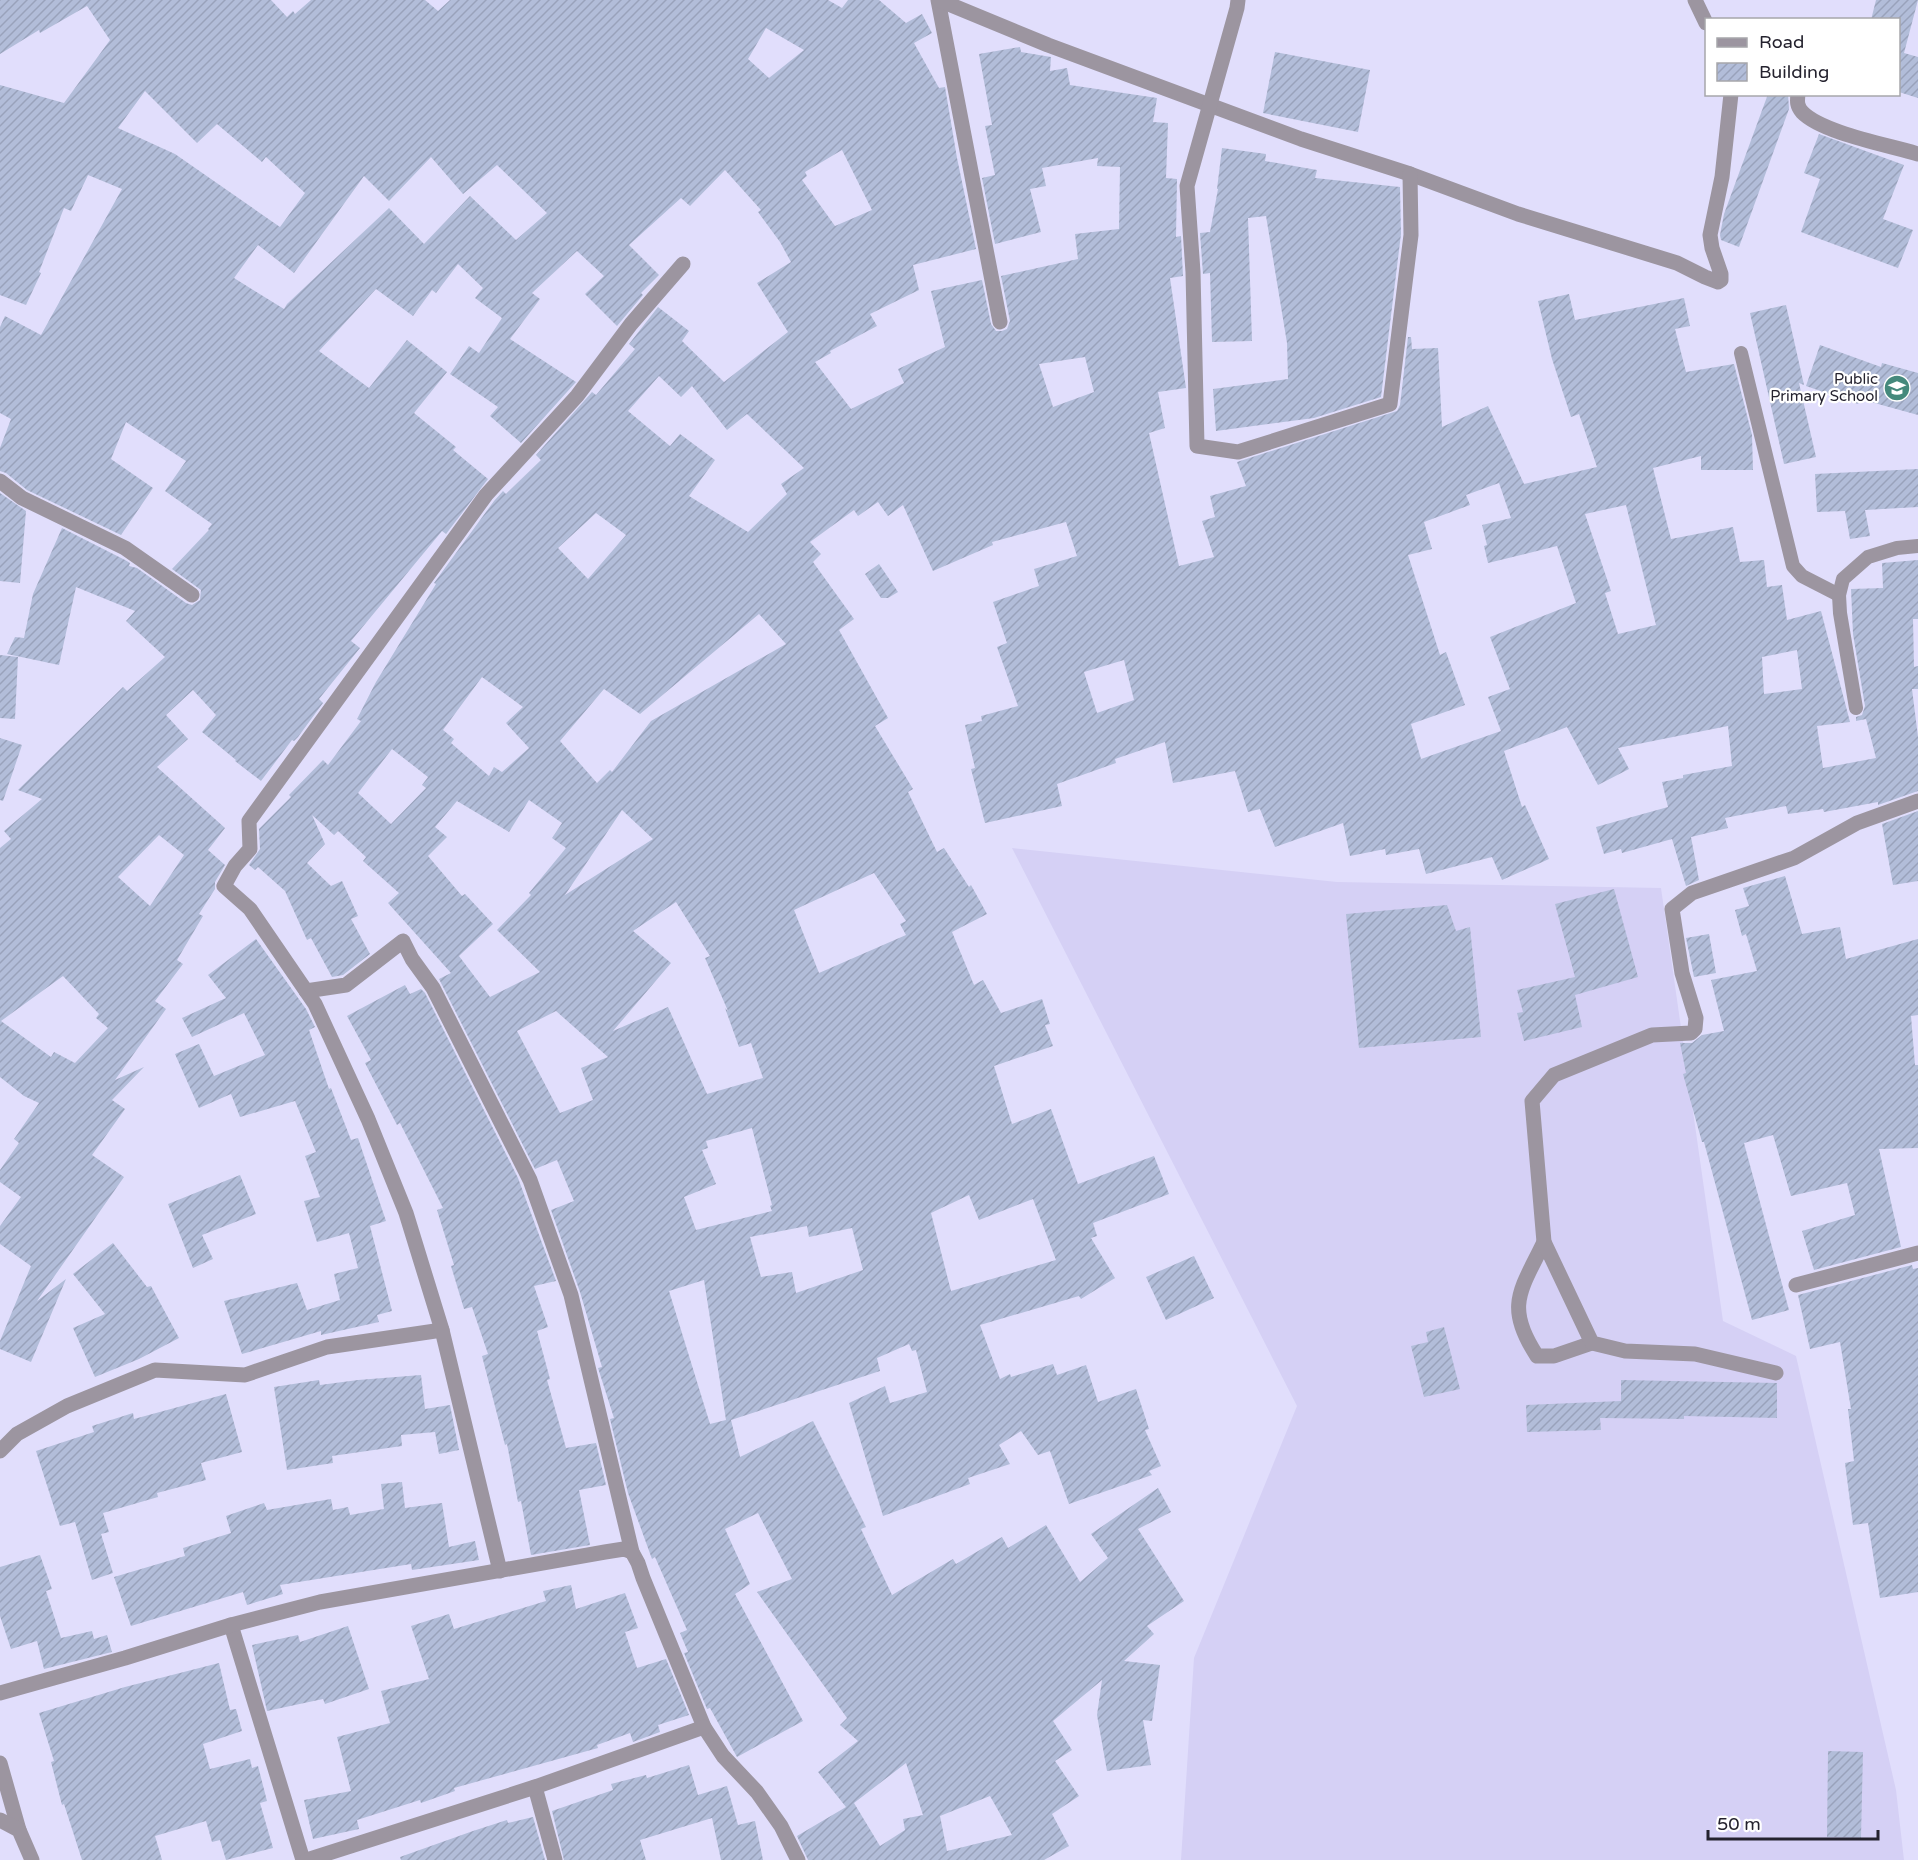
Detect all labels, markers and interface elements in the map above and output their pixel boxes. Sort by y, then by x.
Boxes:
legend [1705,18,1900,96]
text: Road [1759,31,1804,53]
text: Building [1759,61,1829,83]
place label: Public Primary School [1770,370,1878,405]
school or university icon: Public Primary School [1882,373,1912,403]
scale bar [1708,1803,1878,1841]
text: 50 m [1717,1813,1761,1835]

